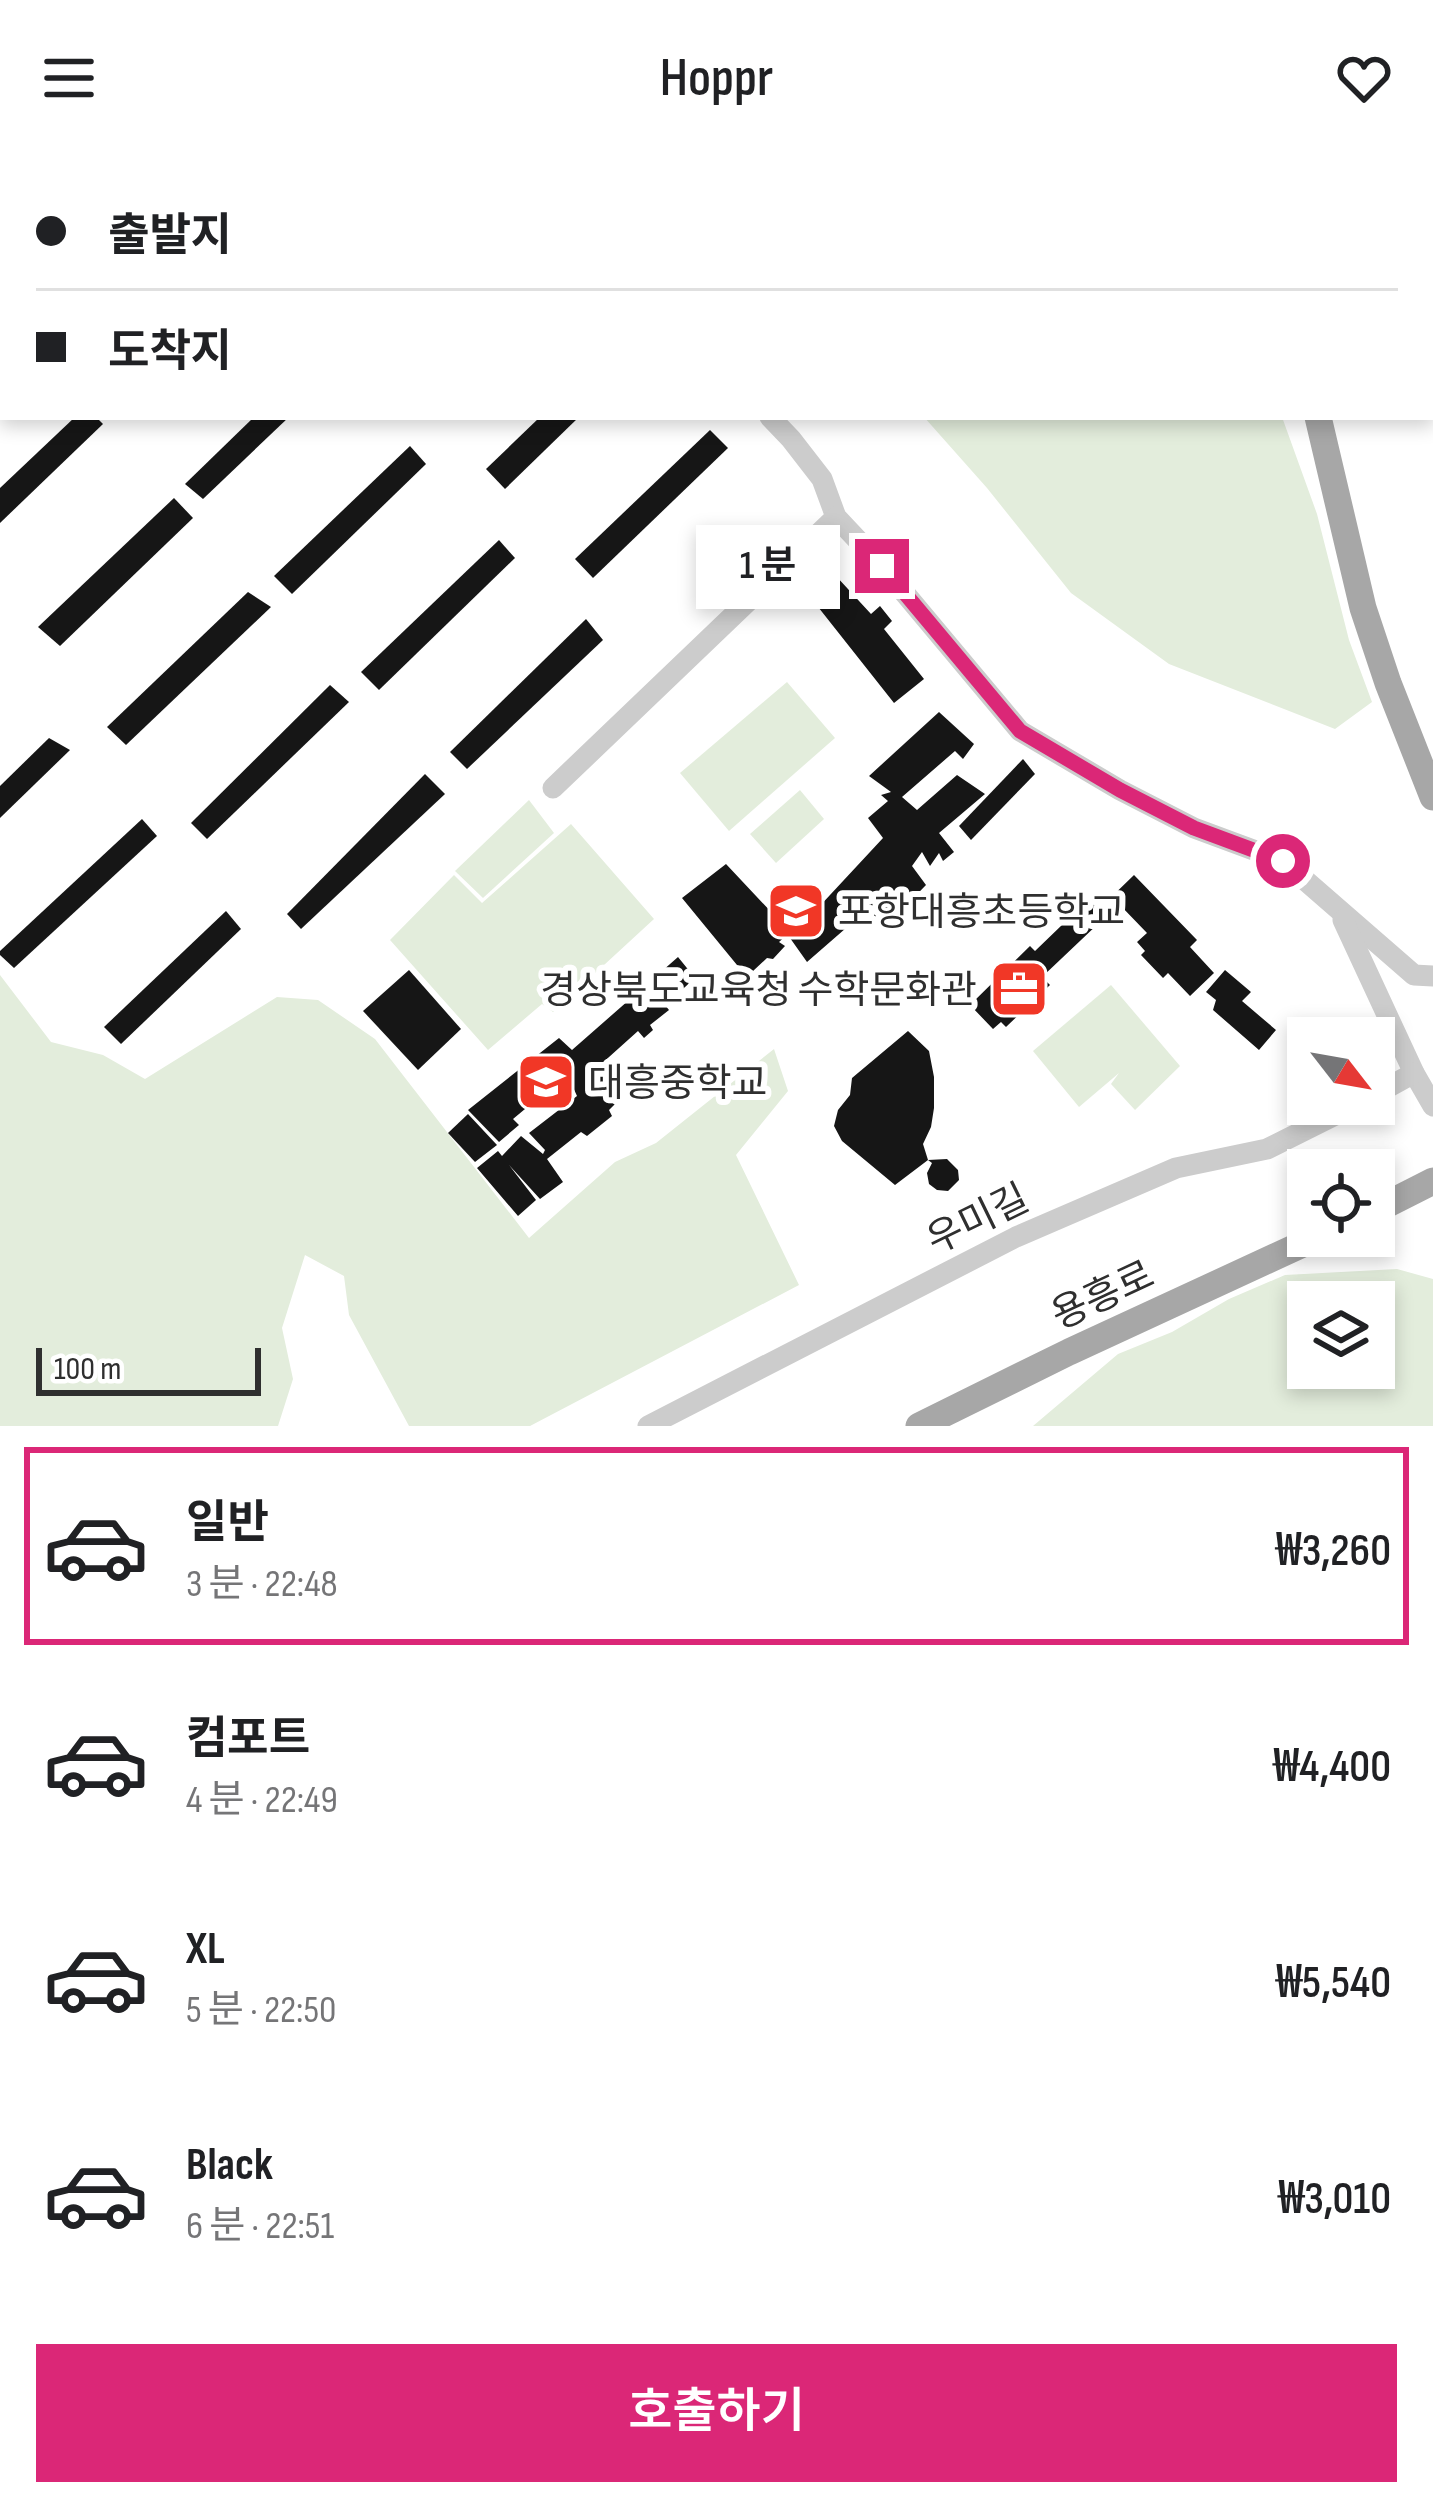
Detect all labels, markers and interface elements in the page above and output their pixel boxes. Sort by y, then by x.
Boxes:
icon: menu [36,45,102,111]
icon: heart [1331,45,1397,111]
text: Hoppr [660,46,773,111]
text: 출발지 [108,209,232,264]
text: 도착지 [108,325,232,380]
callout: 1 분 [696,524,840,608]
route end [855,539,909,593]
text: 1 분 [740,543,796,590]
route start [1256,834,1310,888]
school or university icon: 포항대흥초등학교 [765,880,827,942]
place label: 포항대흥초등학교 [838,890,1125,937]
office icon: 경상북도교육청 수학문화관 [988,958,1050,1020]
place label: 경상북도교육청 수학문화관 [540,968,977,1015]
north arrow [1287,1017,1395,1125]
map controls [1287,1017,1395,1389]
school or university icon: 대흥중학교 [515,1051,577,1113]
place label: 대흥중학교 [588,1061,767,1108]
button: locate [1287,1149,1395,1257]
street label: 우미길 [919,1176,1037,1265]
street label: 용흥로 [1044,1252,1162,1340]
button: layers [1287,1281,1395,1389]
scale bar [36,1342,261,1395]
text: 100 m [54,1349,121,1389]
icon: car [42,1492,150,1600]
text: 일반 [186,1496,269,1551]
text: ₩3,260 [1276,1524,1391,1579]
text: 3 분 · 22:48 [186,1561,338,1608]
icon: car [42,1708,150,1816]
text: 컴포트 [186,1712,310,1767]
text: ₩4,400 [1273,1740,1391,1795]
text: 4 분 · 22:49 [186,1777,338,1824]
text: XL [186,1922,225,1977]
icon: car [42,1924,150,2032]
text: ₩5,540 [1276,1956,1391,2011]
text: 5 분 · 22:50 [186,1987,336,2034]
text: Black [186,2138,273,2193]
icon: car [42,2140,150,2248]
text: ₩3,010 [1278,2172,1391,2227]
text: 6 분 · 22:51 [186,2203,334,2250]
button: 호출하기 [36,2344,1397,2482]

